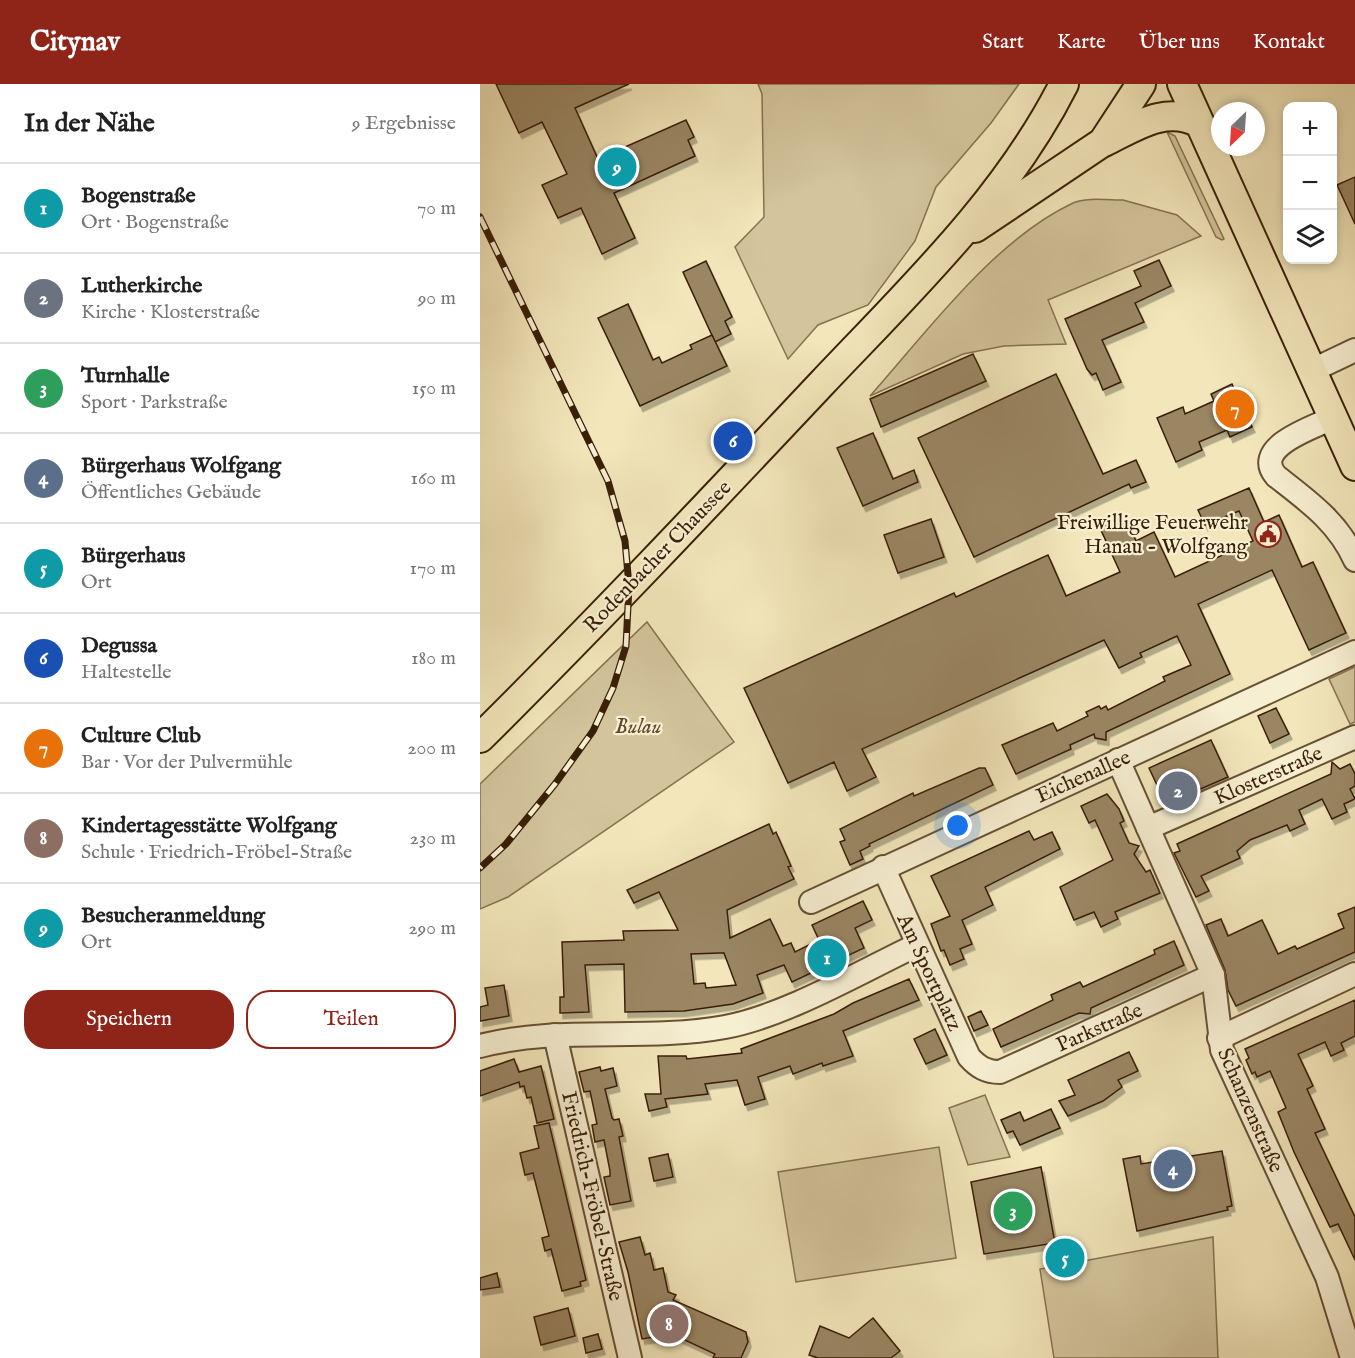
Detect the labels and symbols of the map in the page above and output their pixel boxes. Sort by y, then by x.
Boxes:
north arrow [1211,102,1265,156]
pin: 9 [598,144,636,190]
pin: 7 [1216,386,1254,432]
pin: 6 [714,418,752,464]
street label: Rodenbacher Chaussee [578,475,738,639]
place label: Freiwillige Feuerwehr Hanau - Wolfgang [1057,510,1249,561]
public building icon: Freiwillige Feuerwehr Hanau - Wolfgang [1253,519,1283,549]
park label: Bulau [615,714,661,741]
street label: Klosterstraße [1210,740,1327,812]
street label: Eichenallee [1032,744,1135,810]
pin: 2 [1158,768,1198,814]
your location [943,811,972,840]
street label: Am Sportplatz [889,909,968,1036]
pin: 1 [808,936,846,980]
street label: Parkstraße [1052,997,1147,1059]
street label: Schanzenstraße [1210,1044,1289,1177]
street label: Friedrich-Fröbel-Straße [554,1089,629,1304]
pin: 4 [1154,1146,1192,1192]
pin: 3 [994,1188,1032,1234]
pin: 5 [1046,1236,1084,1280]
pin: 8 [650,1302,688,1346]

